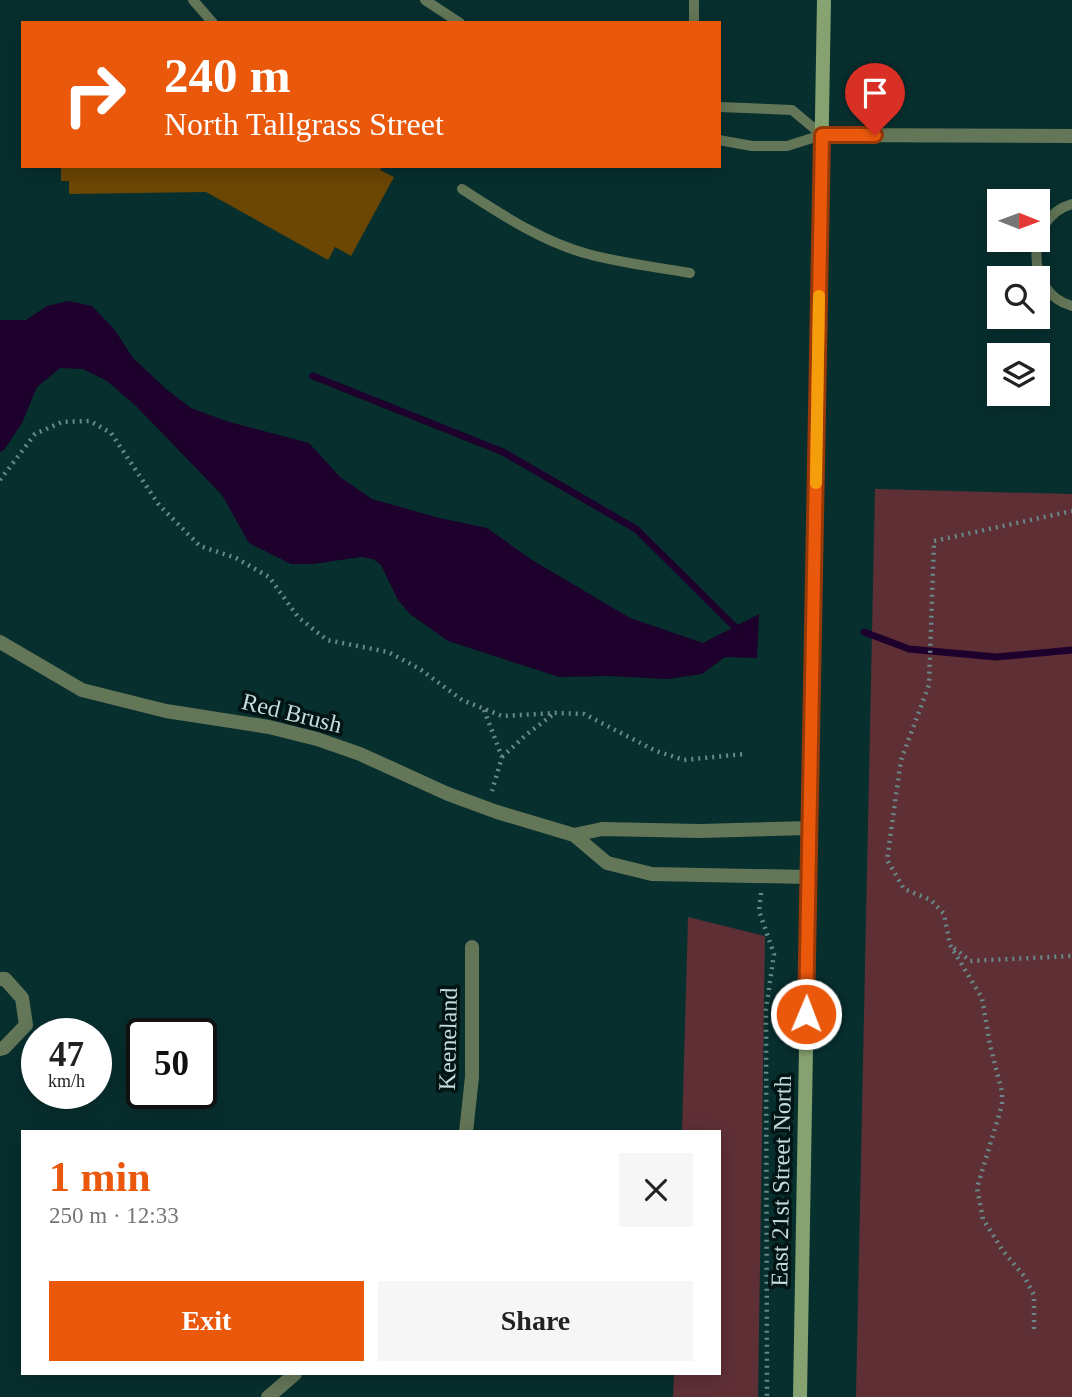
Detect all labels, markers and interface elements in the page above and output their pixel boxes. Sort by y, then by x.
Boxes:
text: 240 m [164,48,291,103]
icon: right [49,49,140,140]
pin [845,63,905,135]
icon: arrive [856,74,894,112]
text: North Tallgrass Street [164,106,444,142]
north arrow [987,189,1050,252]
map controls [987,189,1050,406]
button: search [987,266,1050,329]
button: layers [987,343,1050,406]
street label: Red Brush [239,688,345,738]
position arrow [769,977,843,1051]
street label: Keeneland [434,987,462,1091]
speed limit sign: 50 [126,1018,217,1109]
text: 47 [49,1035,84,1074]
text: km/h [48,1071,85,1091]
street label: East 21st Street North [766,1075,796,1287]
button: close [619,1153,693,1227]
text: 1 min [49,1154,151,1200]
text: 250 m · 12:33 [49,1203,179,1228]
button: Exit [49,1281,364,1361]
button: Share [378,1281,693,1361]

